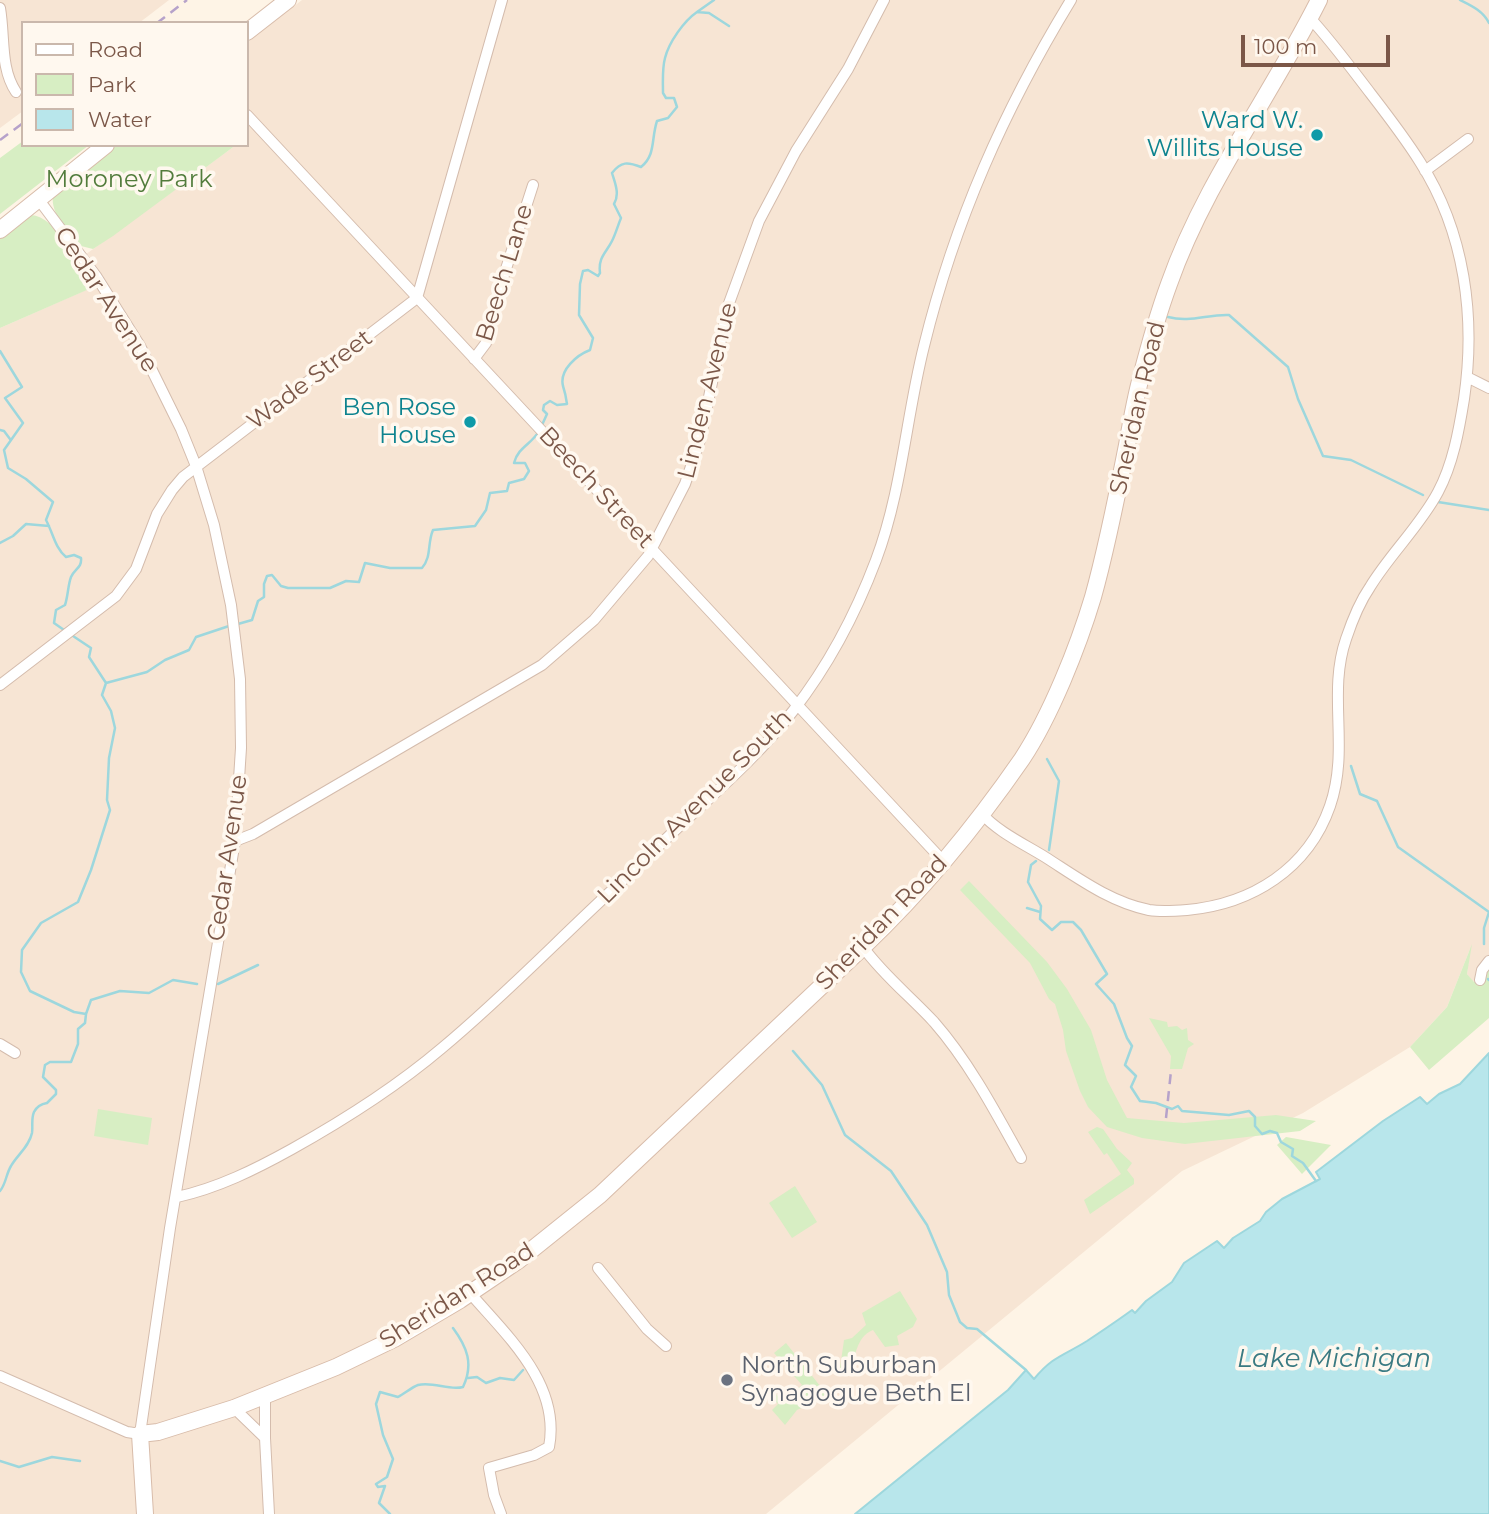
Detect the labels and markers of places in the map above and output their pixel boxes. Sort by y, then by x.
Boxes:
place label: Ward W. Willits House [1147,107,1303,163]
marker: Ward W. Willits House [1309,127,1325,143]
place label: Ben Rose House [342,394,456,450]
marker: Ben Rose House [462,414,478,430]
place label: North Suburban Synagogue Beth El [741,1352,971,1408]
marker: North Suburban Synagogue Beth El [719,1372,735,1388]

